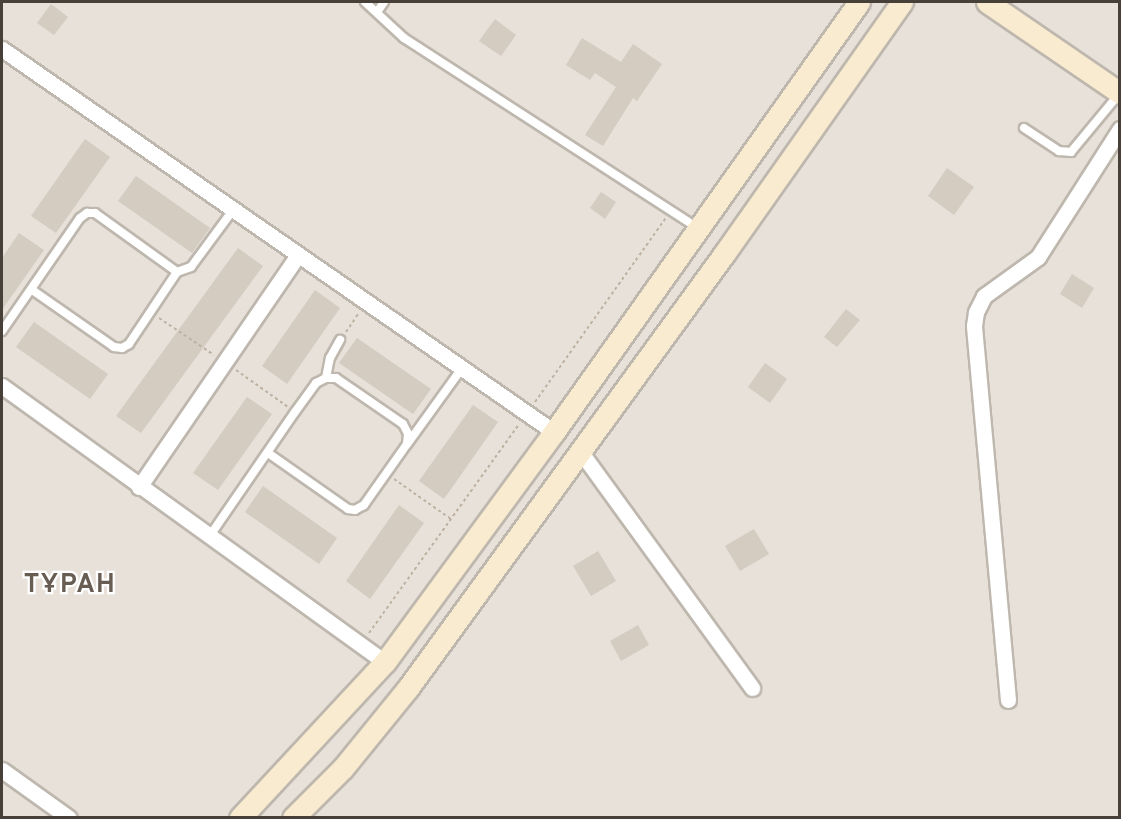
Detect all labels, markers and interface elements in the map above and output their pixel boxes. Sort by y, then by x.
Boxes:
district label: ТҰРАН [24,570,116,602]

